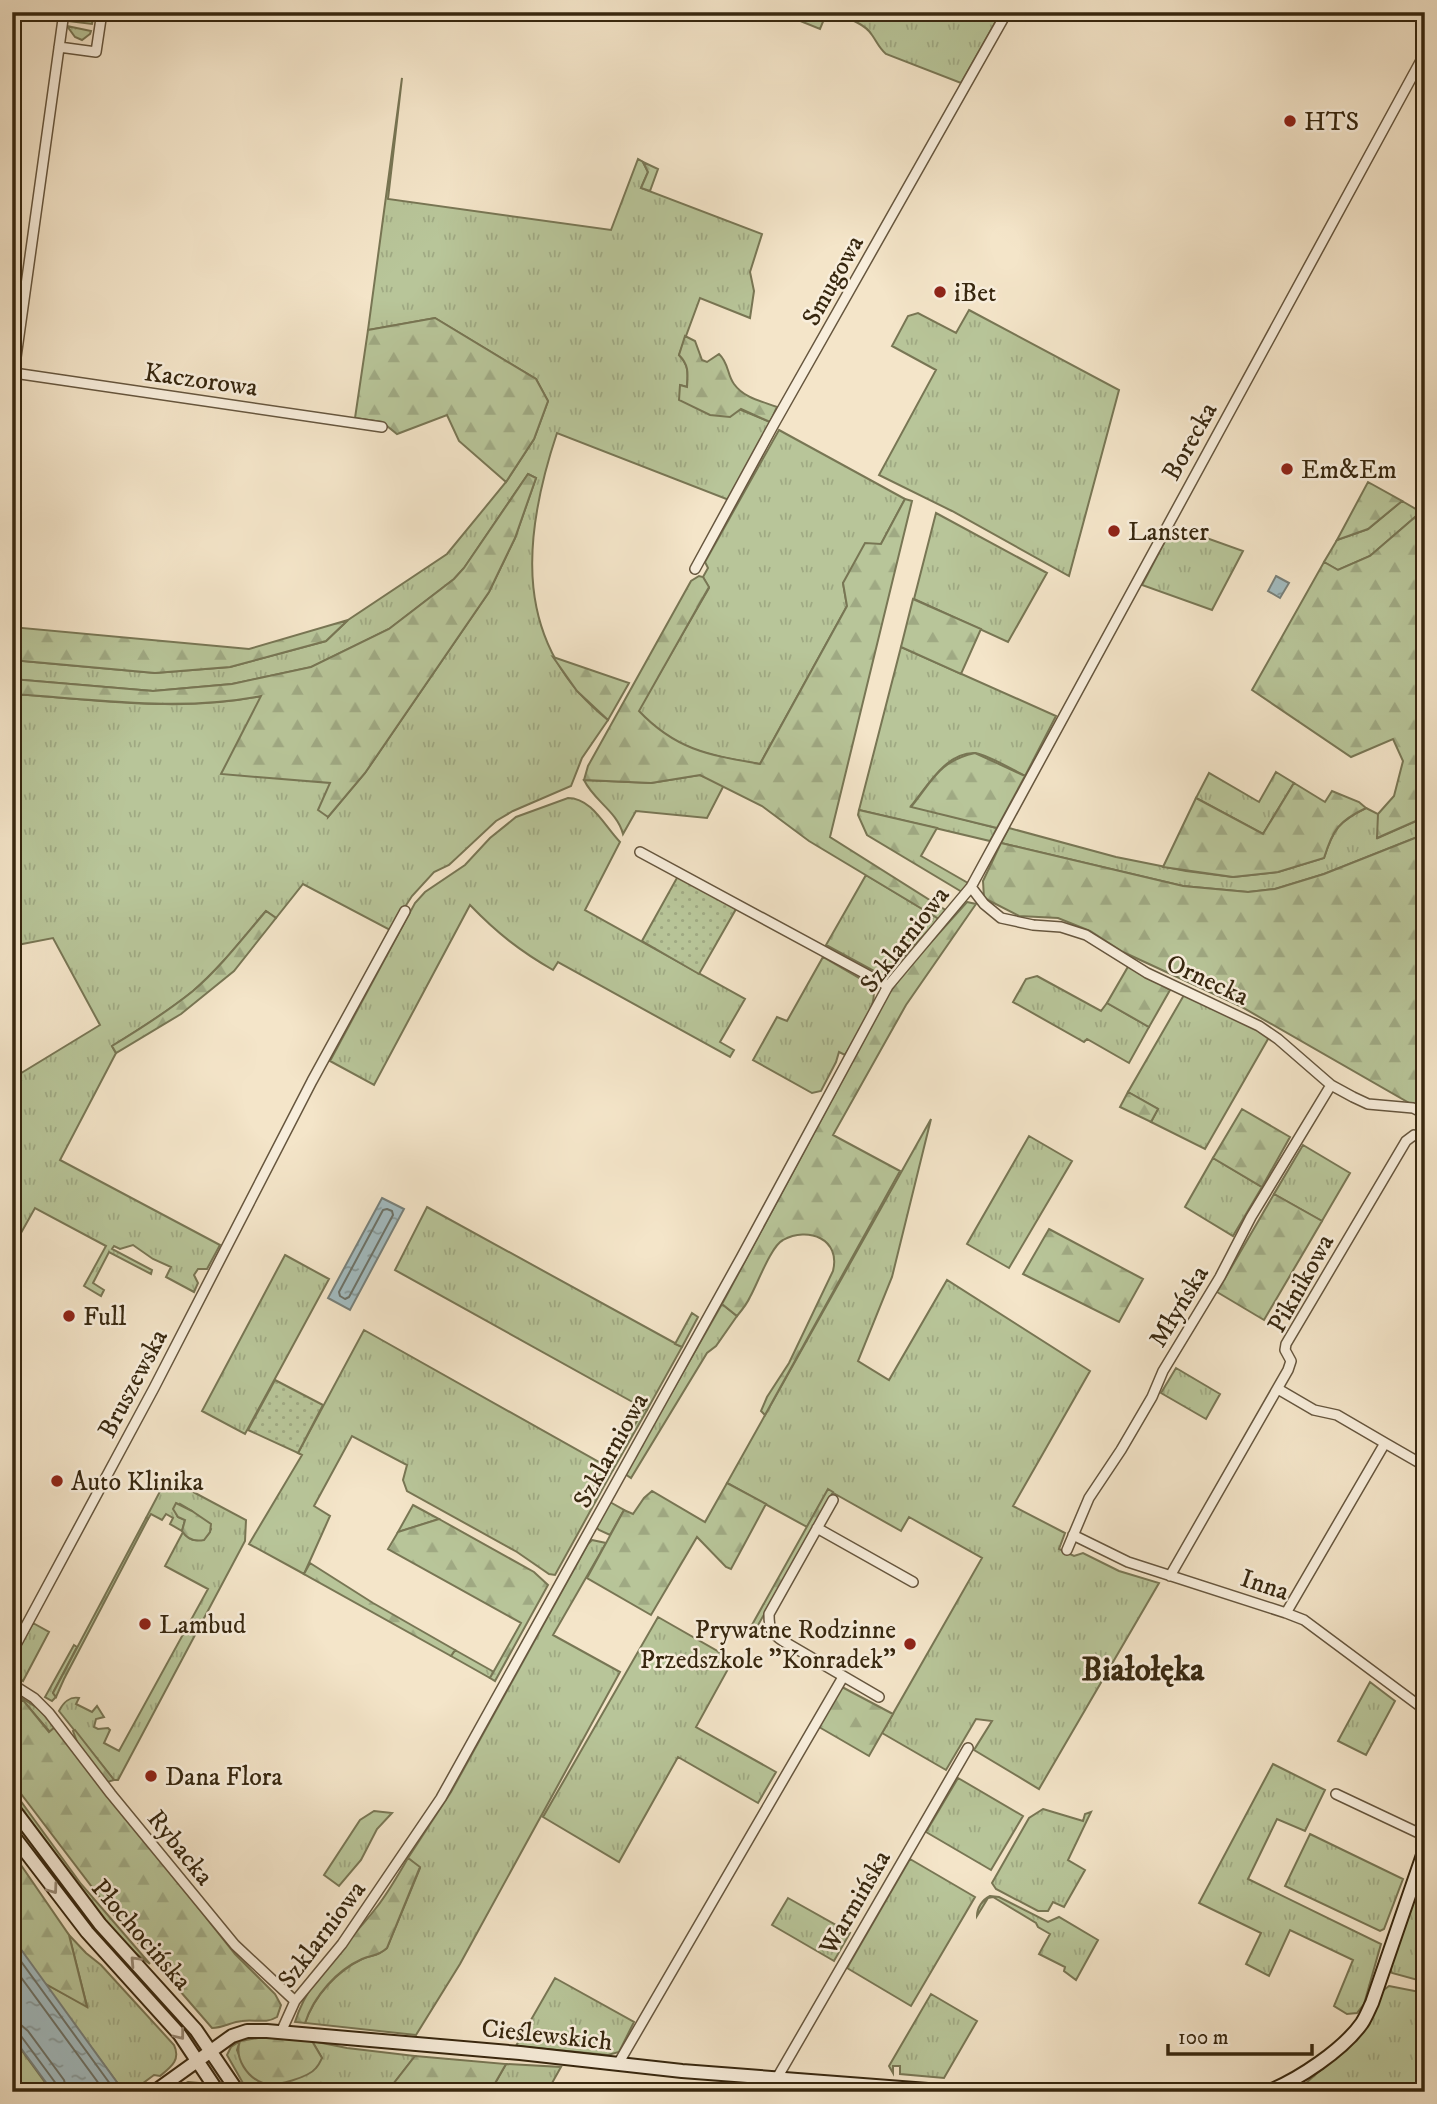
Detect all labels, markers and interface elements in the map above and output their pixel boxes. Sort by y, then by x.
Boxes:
place label: HTS [1304,106,1359,139]
marker: HTS [1282,113,1298,129]
street label: Smugowa [795,230,872,332]
place label: iBet [954,277,996,310]
marker: iBet [932,284,948,300]
street label: Kaczorowa [142,356,260,405]
street label: Borecka [1155,397,1225,487]
place label: Em&Em [1301,454,1397,487]
marker: Em&Em [1279,461,1295,477]
place label: Lanster [1128,516,1209,549]
marker: Lanster [1106,523,1122,539]
street label: Szklarniowa [853,880,957,1000]
street label: Ornecka [1161,947,1254,1014]
street label: Piknikowa [1261,1229,1342,1339]
street label: Młyńska [1142,1260,1217,1354]
place label: Full [83,1301,127,1334]
marker: Full [61,1308,77,1324]
street label: Bruszewska [91,1324,176,1444]
street label: Szklarniowa [566,1387,656,1514]
place label: Auto Klinika [71,1466,204,1499]
marker: Auto Klinika [49,1473,65,1489]
street label: Inna [1236,1562,1293,1609]
place label: Lambud [159,1609,246,1642]
place label: Prywatne Rodzinne Przedszkole "Konradek" [640,1614,896,1677]
marker: Lambud [137,1616,153,1632]
marker: Prywatne Rodzinne Przedszkole "Konradek" [902,1636,918,1652]
district label: Białołęka [1082,1650,1205,1691]
place label: Dana Flora [165,1761,283,1794]
marker: Dana Flora [143,1768,159,1784]
street label: Rybacka [139,1804,220,1892]
street label: Warmińska [812,1845,898,1962]
street label: Płochocińska [83,1872,198,1997]
street label: Szklarniowa [271,1874,374,1995]
one-way arrow [45,1881,57,1894]
one-way arrow [130,1956,143,1969]
street label: Cieślewskich [480,2012,614,2059]
scale bar [1168,2013,1311,2057]
text: 100 m [1178,2025,1229,2051]
one-way arrow [172,2027,184,2040]

